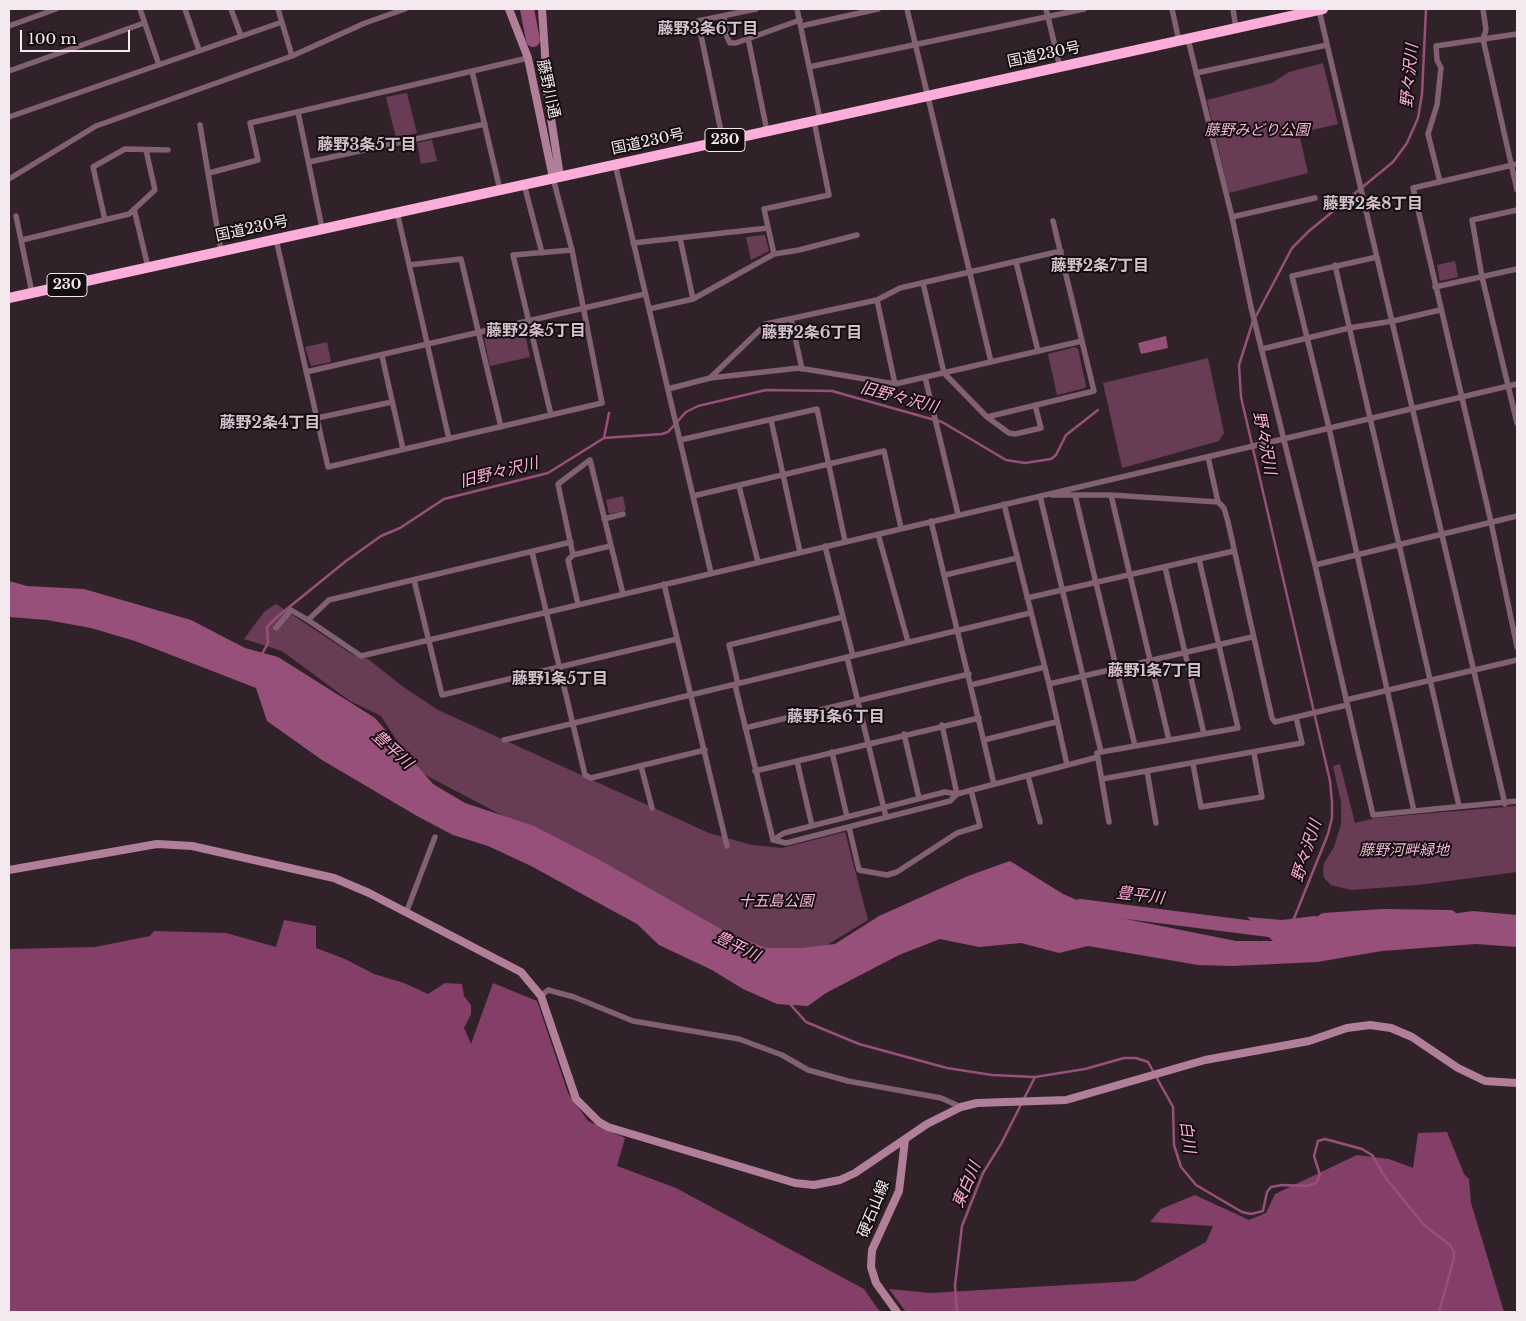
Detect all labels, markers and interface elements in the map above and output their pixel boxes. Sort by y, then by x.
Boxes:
district label: 藤野3条6丁目 [658,19,758,39]
scale bar [22,20,132,52]
text: 100 m [28,29,77,48]
street label: 国道230号 [1006,38,1082,72]
water label: 野々沢川 [1398,43,1422,109]
street label: 藤野川通 [533,58,563,120]
park label: 藤野みどり公園 [1205,122,1309,140]
street label: 国道230号 [610,125,686,159]
road number: 230 [705,128,745,152]
district label: 藤野3条5丁目 [317,135,417,155]
district label: 藤野2条8丁目 [1323,194,1423,214]
street label: 国道230号 [214,212,290,246]
district label: 藤野2条7丁目 [1051,256,1149,276]
road number: 230 [47,274,87,296]
district label: 藤野2条5丁目 [486,321,586,341]
district label: 藤野2条6丁目 [761,323,863,343]
water label: 旧野々沢川 [858,378,940,418]
water label: 野々沢川 [1248,410,1280,476]
district label: 藤野2条4丁目 [219,413,321,433]
water label: 旧野々沢川 [458,454,540,492]
district label: 藤野1条7丁目 [1107,661,1203,681]
district label: 藤野1条5丁目 [512,669,608,689]
district label: 藤野1条6丁目 [787,707,885,727]
water label: 豊平川 [368,727,416,773]
water label: 野々沢川 [1288,818,1326,884]
park label: 藤野河畔緑地 [1359,842,1449,860]
water label: 豊平川 [1115,884,1165,908]
park label: 十五島公園 [739,893,813,911]
water label: 豊平川 [711,928,763,966]
water label: 白川 [1175,1120,1199,1154]
water label: 東白川 [949,1159,985,1211]
street label: 硬石山線 [854,1178,894,1240]

